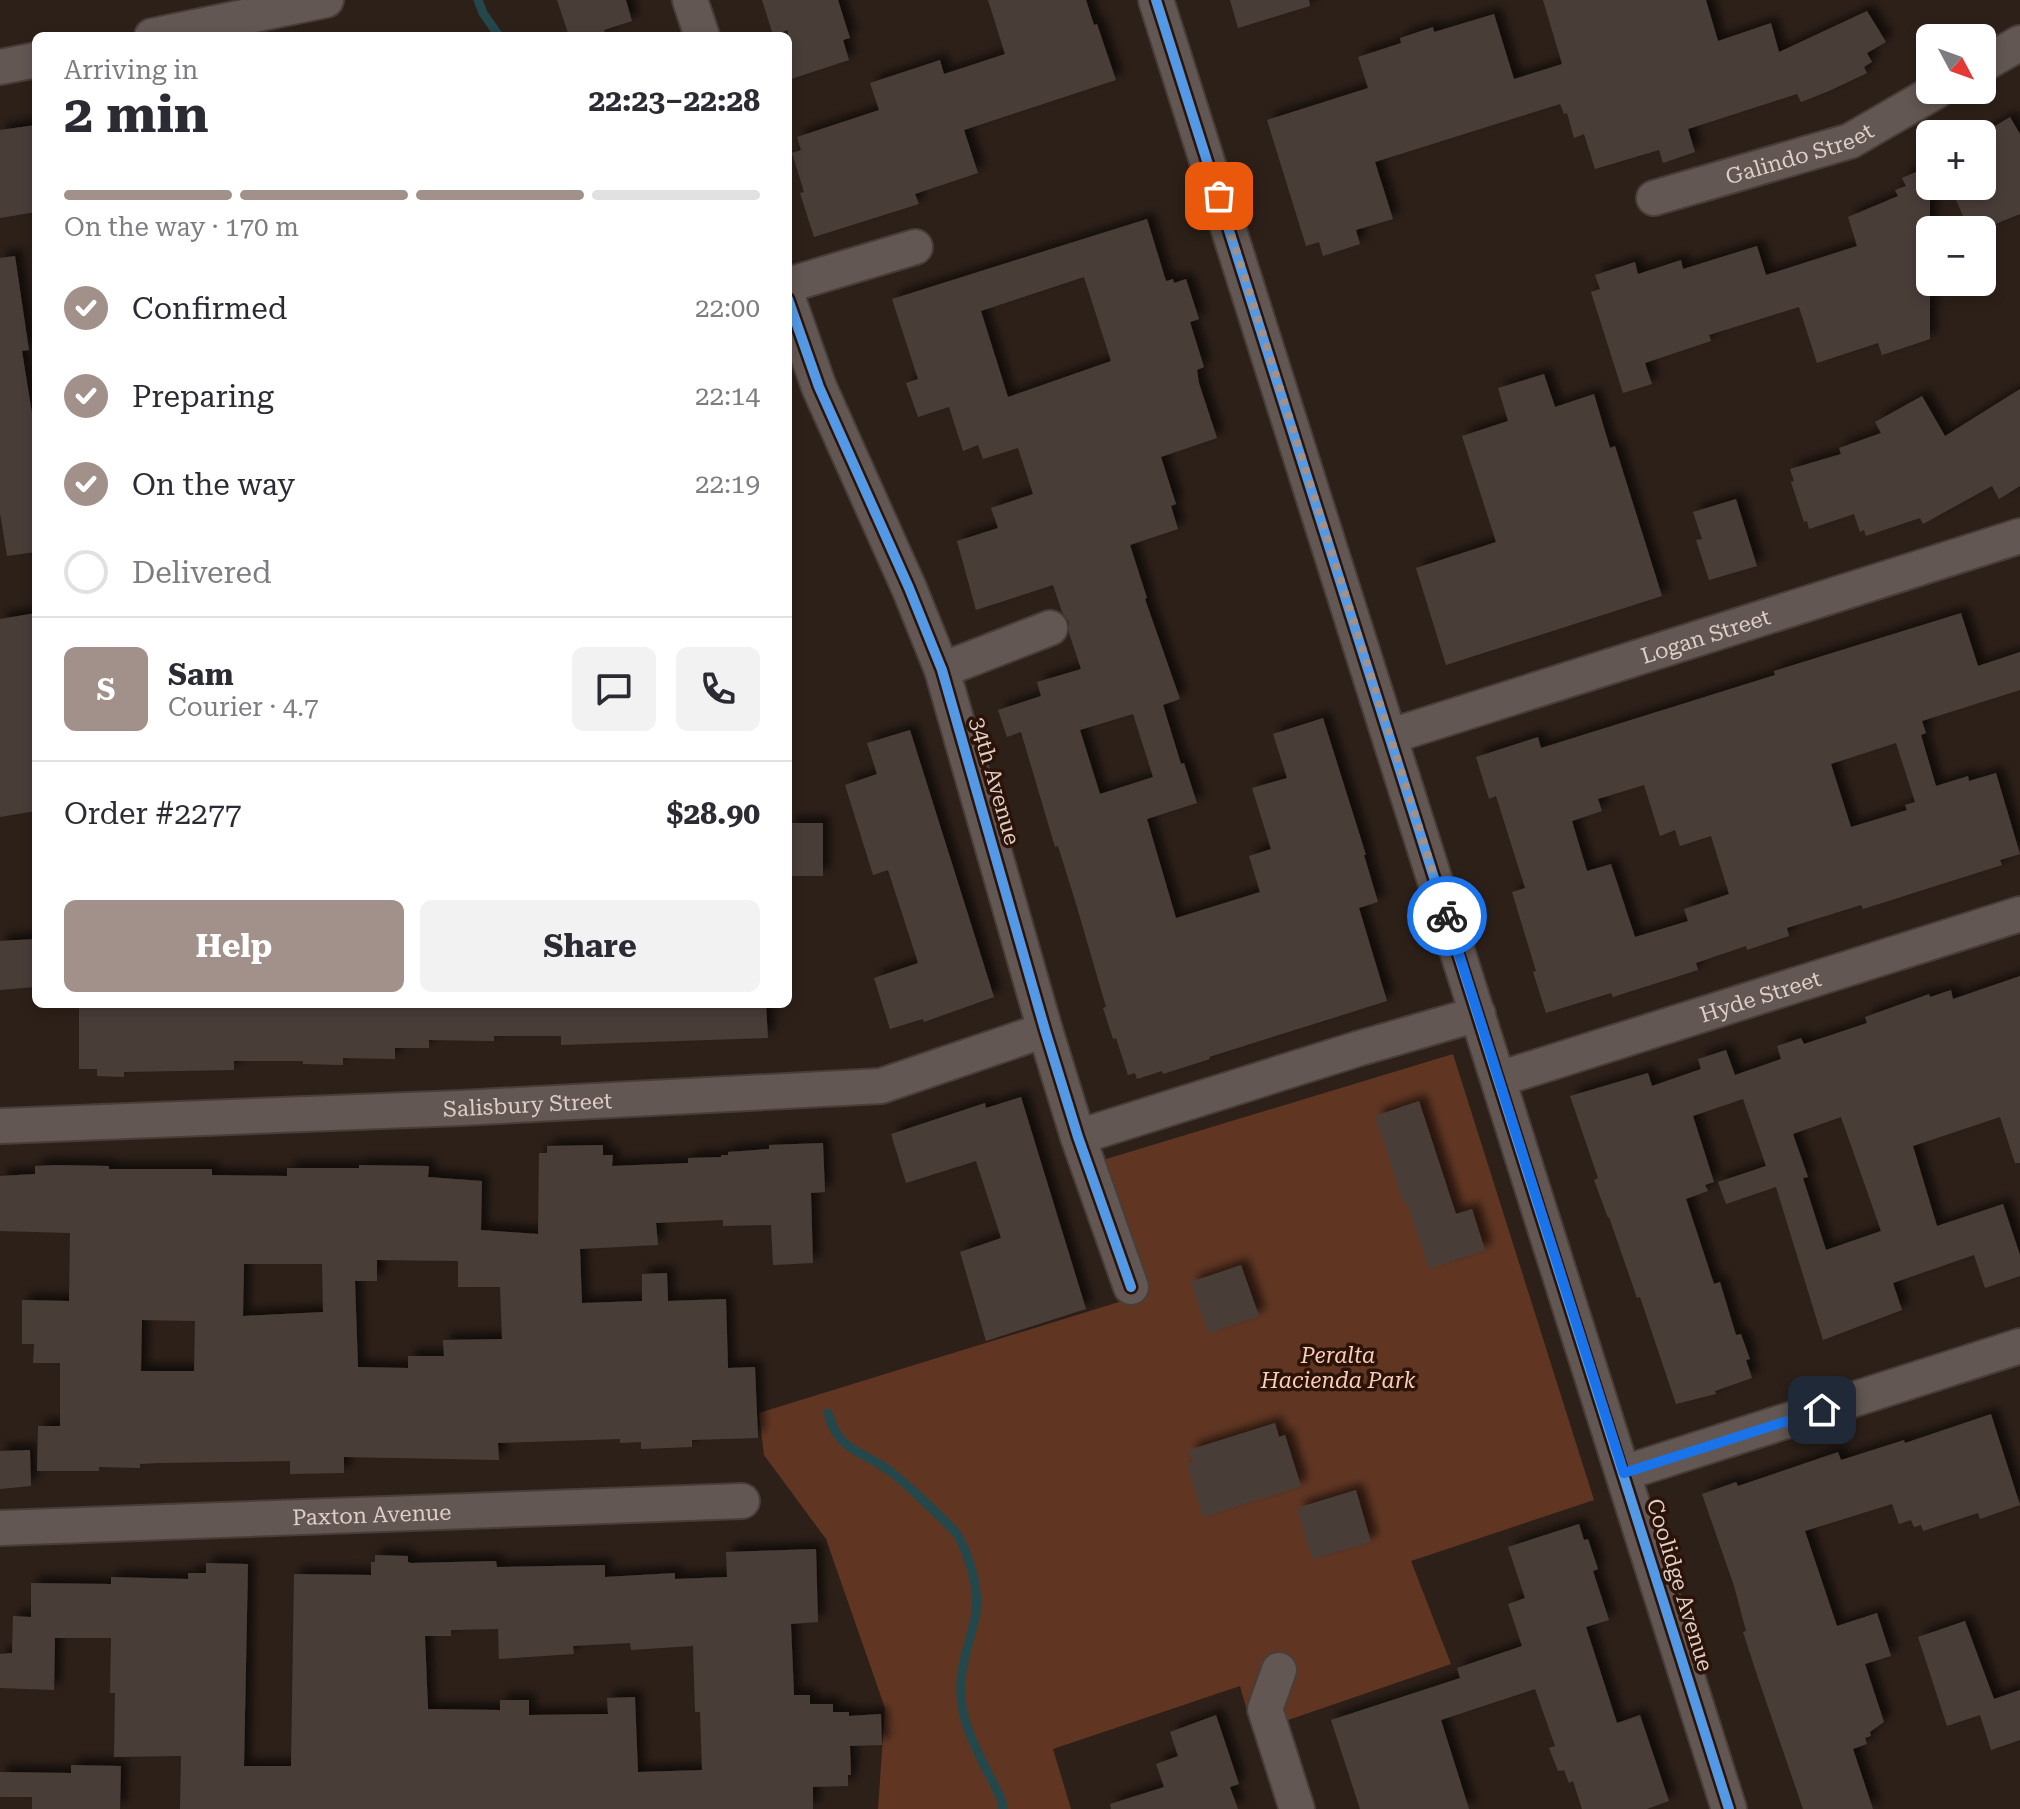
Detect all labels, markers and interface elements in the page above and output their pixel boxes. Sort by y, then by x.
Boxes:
north arrow [1916,24,1996,104]
map controls [1916,24,1996,296]
text: Arriving in [64,55,198,85]
text: 22:23–22:28 [588,83,760,118]
text: 2 min [64,84,209,145]
street label: Galindo Street [1723,118,1878,189]
button: + [1916,120,1996,200]
pin [1185,162,1253,230]
icon: bag [1197,174,1241,218]
text: On the way · 170 m [64,212,299,242]
button: − [1916,216,1996,296]
icon: check [64,286,108,330]
text: Confirmed [132,291,287,326]
text: 22:00 [695,293,760,323]
icon: check [64,374,108,418]
text: Preparing [132,379,274,414]
text: 22:14 [695,381,760,411]
icon: check [64,462,108,506]
text: On the way [132,467,295,502]
text: 22:19 [695,469,760,499]
text: Delivered [132,555,271,590]
street label: Logan Street [1638,604,1773,668]
button: chat [572,647,656,731]
button: phone [676,647,760,731]
text: Sam [168,657,234,692]
text: S [97,672,115,707]
text: Courier · 4.7 [168,692,318,722]
street label: 34th Avenue [965,714,1025,848]
text: Order #2277 [64,796,242,831]
text: $28.90 [667,796,760,831]
courier [1407,876,1487,956]
icon: bike [1425,894,1469,938]
button: Help [64,900,404,992]
button: Share [420,900,760,992]
street label: Hyde Street [1697,965,1824,1027]
street label: Salisbury Street [443,1088,613,1121]
park label: Peralta Hacienda Park [1260,1343,1415,1393]
pin [1788,1376,1856,1444]
icon: home [1800,1388,1844,1432]
street label: Coolidge Avenue [1642,1496,1718,1674]
street label: Paxton Avenue [292,1499,452,1530]

